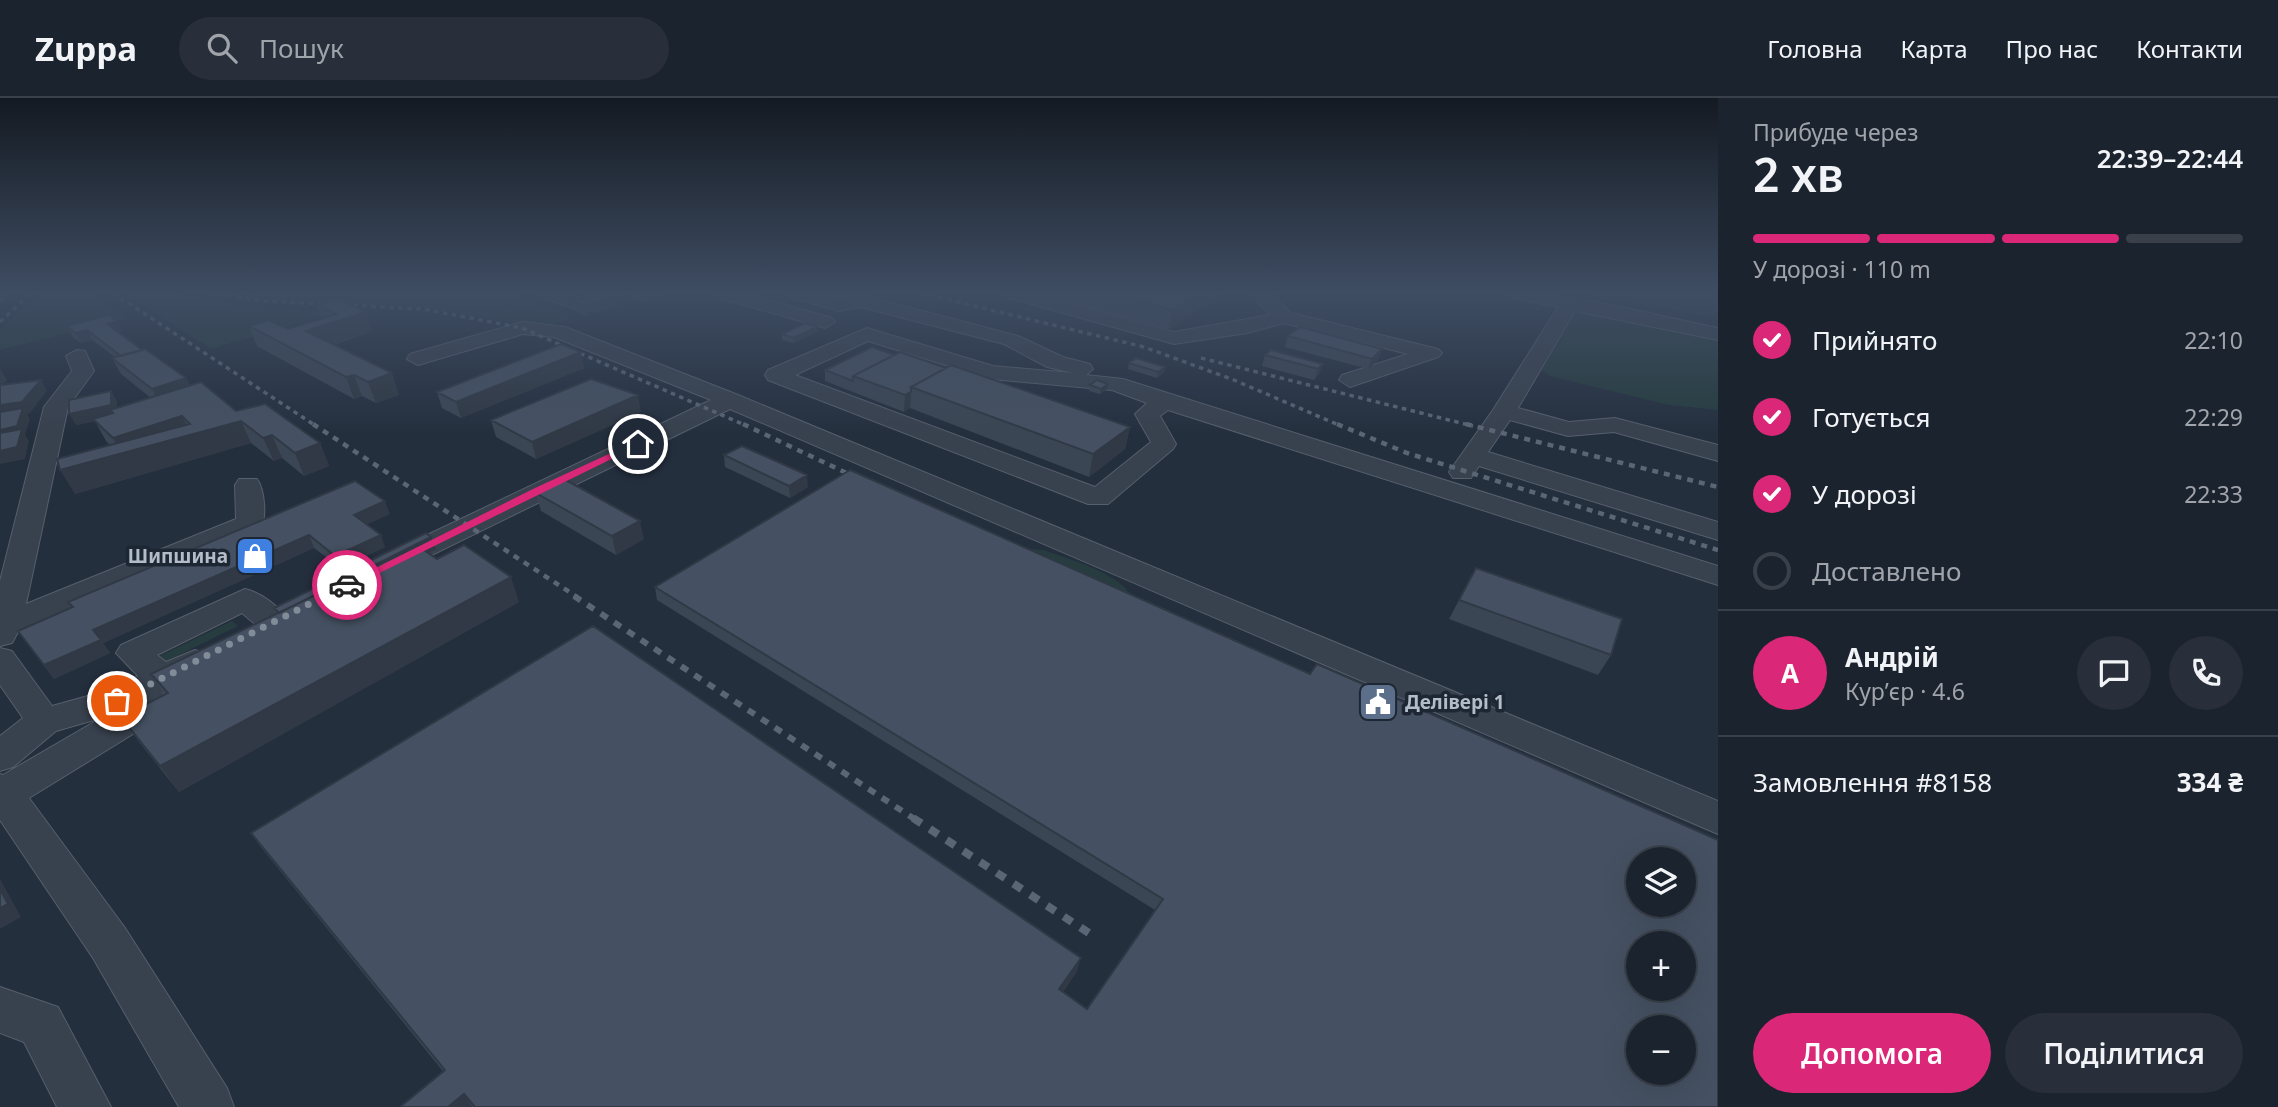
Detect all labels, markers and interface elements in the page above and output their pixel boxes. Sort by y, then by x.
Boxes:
search box [179,17,669,80]
text: Zuppa [35,26,137,71]
icon: search [203,29,241,67]
text: Пошук [259,30,344,66]
text: Головна [1767,32,1863,65]
text: Карта [1901,32,1968,65]
text: Про нас [2006,32,2098,65]
text: Контакти [2136,32,2243,65]
text: Прибуде через [1753,116,1918,148]
text: 22:39–22:44 [2097,140,2243,176]
text: 2 хв [1753,143,1844,205]
text: У дорозі · 110 m [1753,253,1931,285]
icon: check [1753,321,1791,359]
text: Прийнято [1812,322,1937,358]
text: 22:10 [2184,324,2243,356]
icon: check [1753,398,1791,436]
text: Готується [1812,399,1931,435]
text: 22:29 [2184,401,2243,433]
pin [608,414,668,474]
icon: home [619,425,657,463]
icon: check [1753,475,1791,513]
text: У дорозі [1812,476,1917,512]
text: 22:33 [2184,478,2243,510]
shop icon: Шипшина [234,535,276,577]
place label: Шипшина [128,543,228,569]
courier [312,550,382,620]
text: Доставлено [1812,553,1961,589]
icon: car [328,566,366,604]
button: chat [2077,636,2151,710]
button: phone [2169,636,2243,710]
text: Андрій [1845,639,1939,675]
text: А [1781,655,1799,691]
pin [87,671,147,731]
text: Кур’єр · 4.6 [1845,675,1965,707]
public building icon: Делівері 1 [1357,681,1399,723]
icon: bag [98,682,136,720]
place label: Делівері 1 [1405,689,1505,715]
text: Замовлення #8158 [1753,764,1992,800]
text: 334 ₴ [2177,764,2243,800]
map controls [1626,847,1696,1085]
button: layers [1626,847,1696,917]
button: + [1626,931,1696,1001]
button: Допомога [1753,1013,1991,1093]
button: Поділитися [2005,1013,2243,1093]
button: − [1626,1015,1696,1085]

